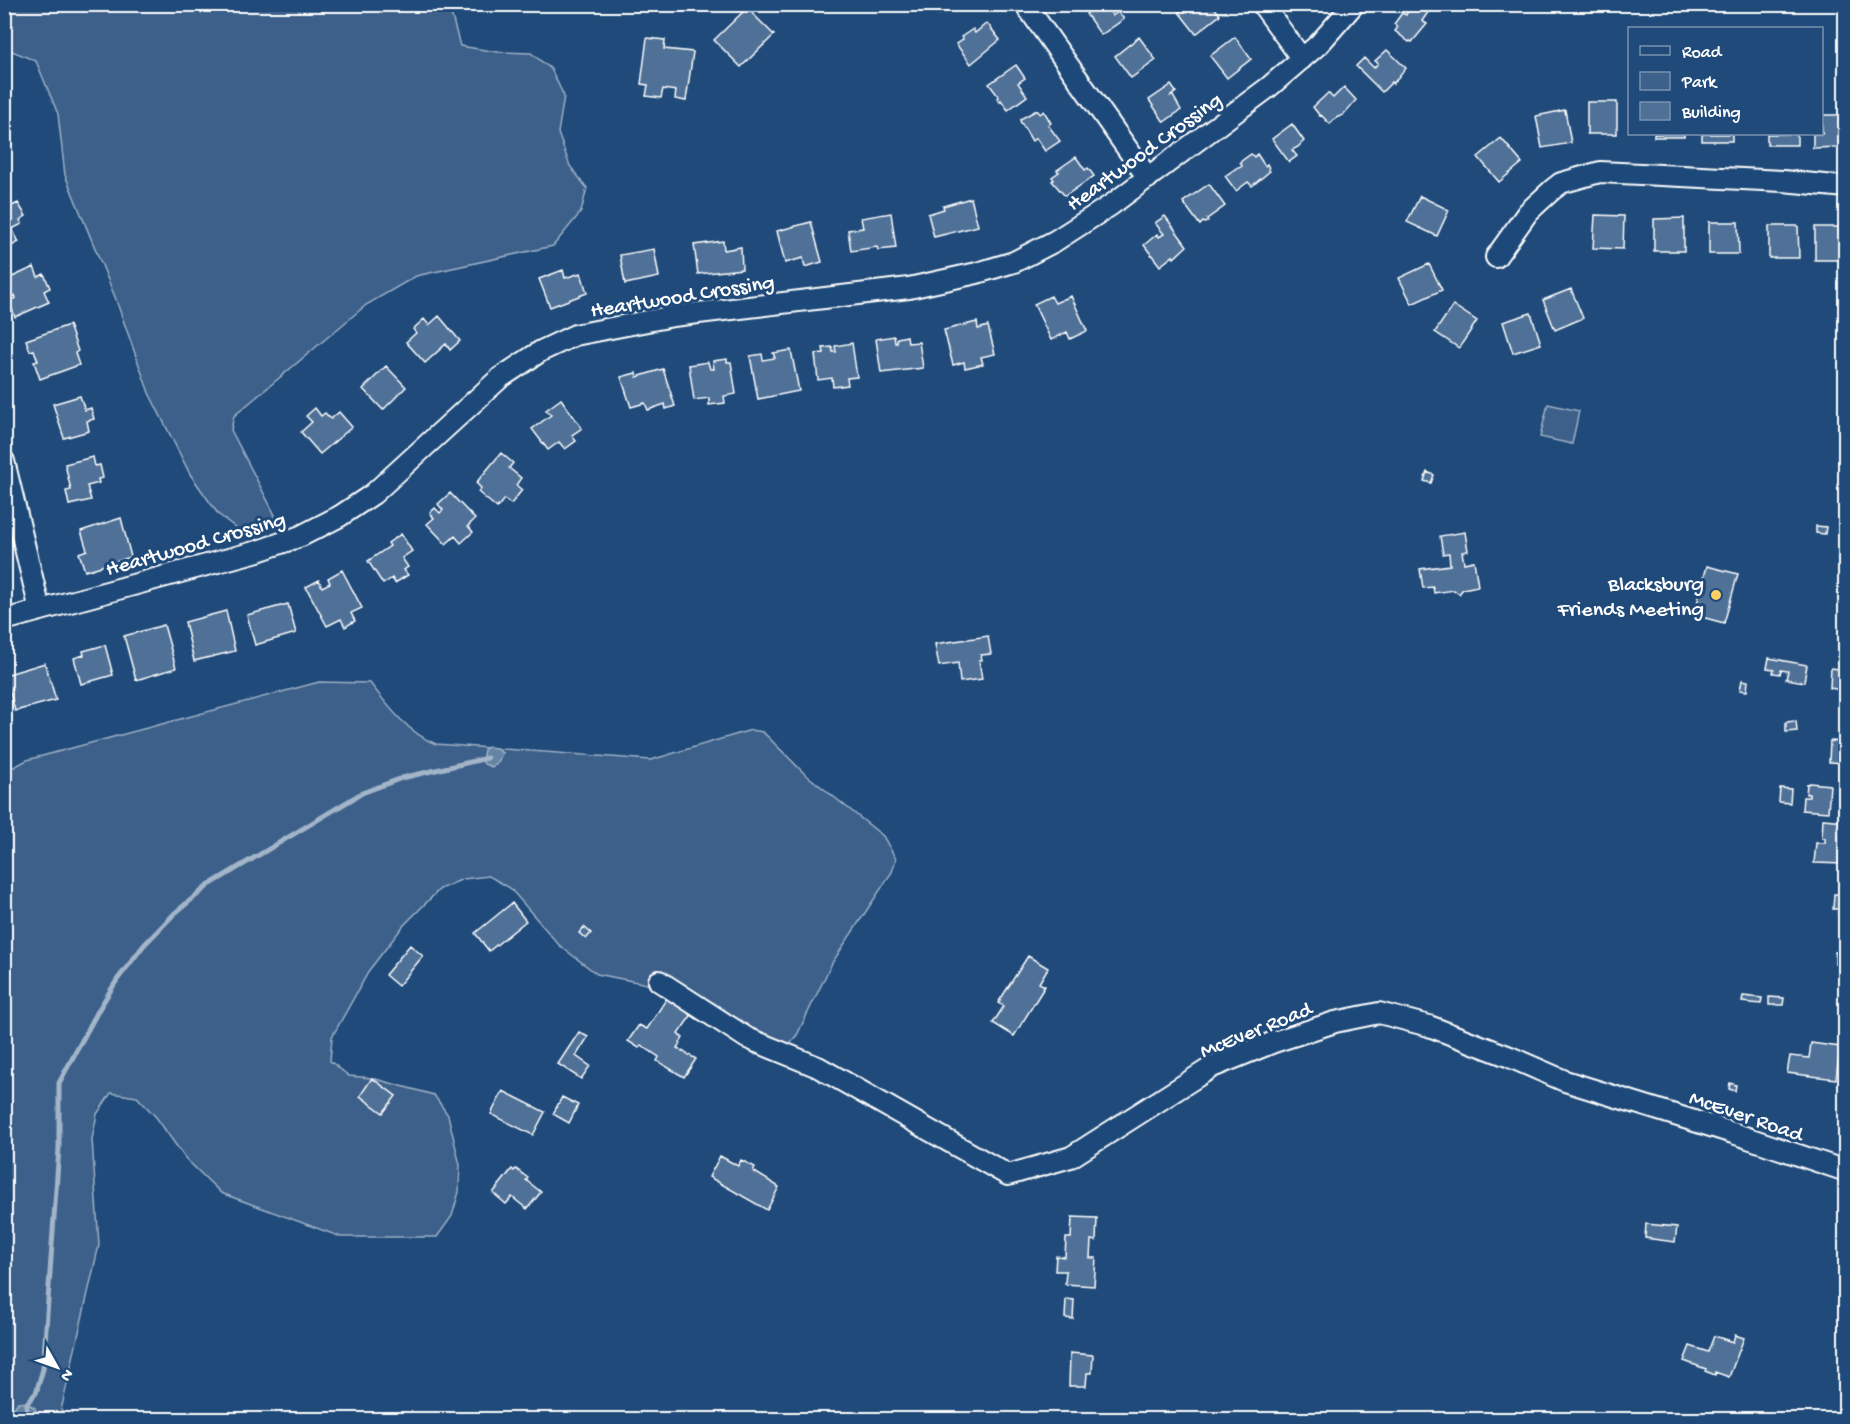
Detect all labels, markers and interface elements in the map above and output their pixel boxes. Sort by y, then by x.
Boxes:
legend [1628,27,1823,135]
text: Road [1682,43,1723,64]
text: Park [1681,73,1718,94]
street label: Heartwood Crossing [1062,88,1228,218]
text: Building [1681,103,1741,124]
street label: Heartwood Crossing [589,271,776,325]
street label: Heartwood Crossing [103,508,289,584]
place label: Blacksburg Friends Meeting [1556,573,1704,624]
marker: Blacksburg Friends Meeting [1709,588,1723,602]
street label: McEver Road [1197,997,1318,1066]
street label: McEver Road [1685,1086,1808,1150]
north arrow [27,1337,87,1397]
text: N [55,1364,76,1385]

